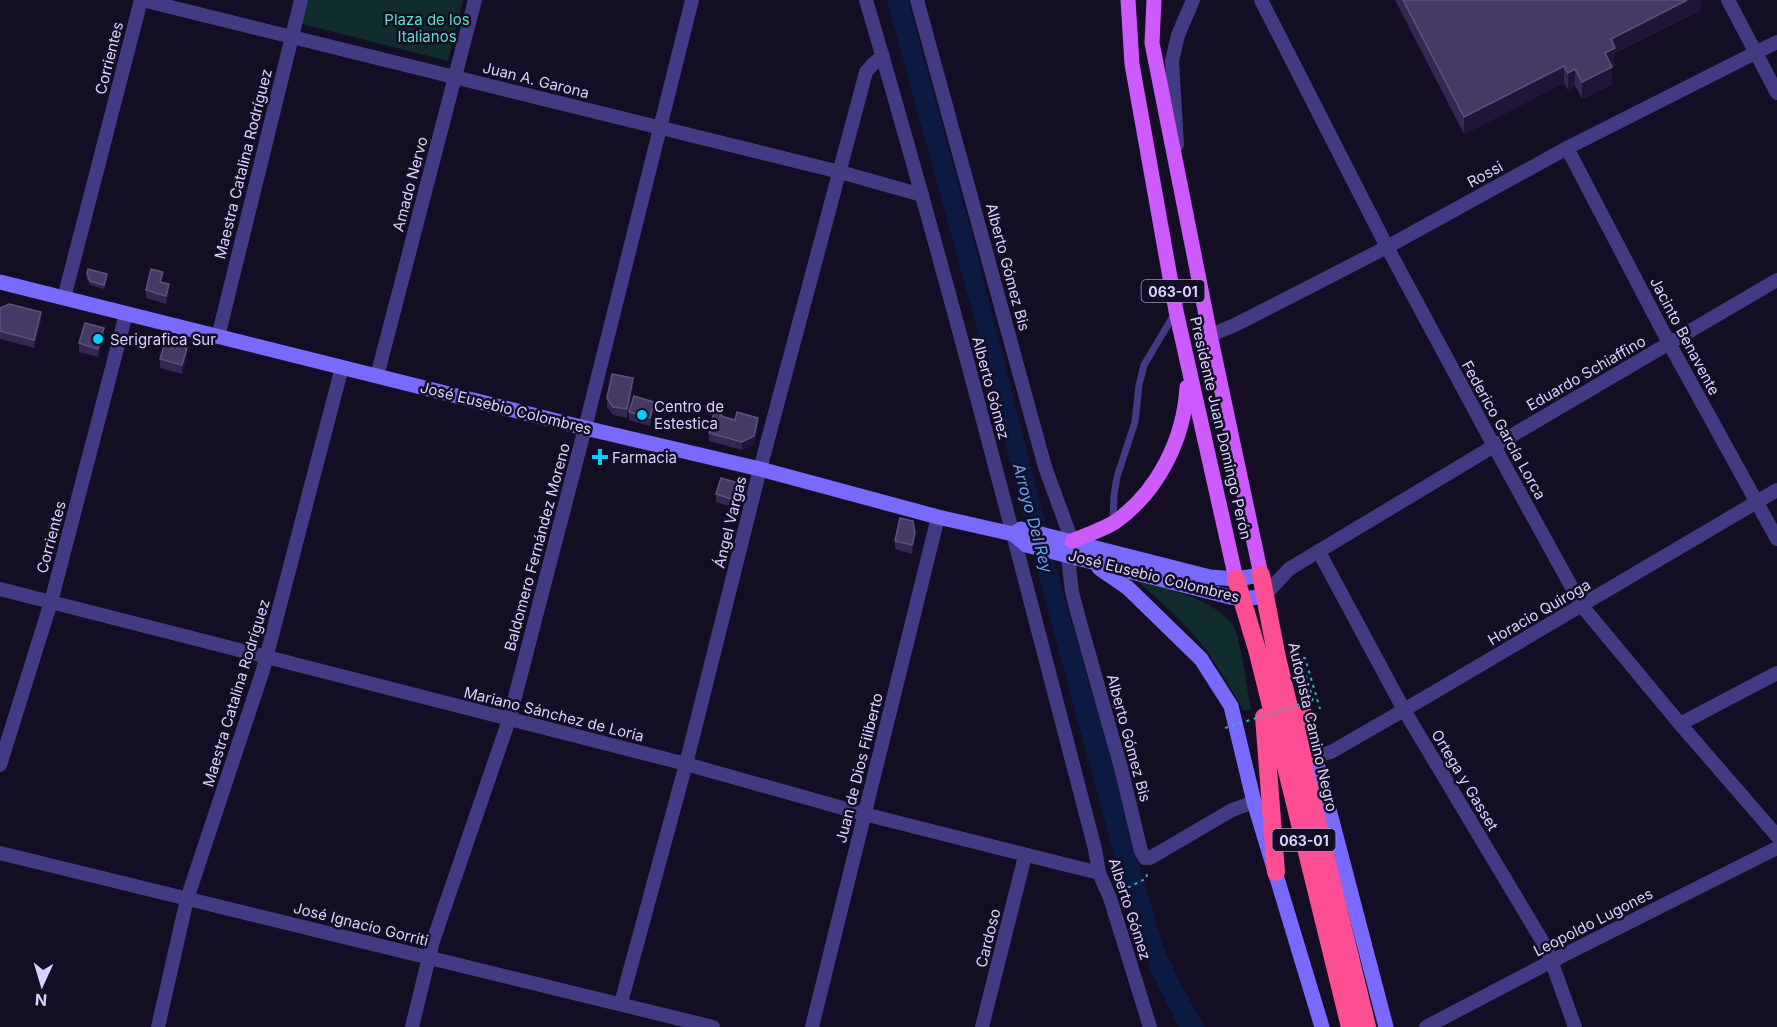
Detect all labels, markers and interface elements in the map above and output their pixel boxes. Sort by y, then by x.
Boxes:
park label: Plaza de los Italianos [384,10,470,46]
street label: Corrientes [91,20,127,96]
street label: Juan A. Garona [481,58,591,102]
street label: Maestra Catalina Rodríguez [210,67,276,261]
street label: Amado Nervo [388,135,432,233]
street label: Rossi [1464,157,1506,191]
street label: Alberto Gómez Bis [982,201,1034,333]
street label: Jacinto Benavente [1646,274,1724,398]
road number: 063-01 [1142,280,1204,302]
street label: Presidente Juan Domingo Perón [1186,315,1256,541]
place label: Serigrafica Sur [110,330,216,349]
street label: Eduardo Schiaffino [1523,331,1649,415]
marker: Serigrafica Sur [91,332,105,346]
street label: Alberto Gómez [968,334,1014,442]
street label: Federico García Lorca [1458,357,1550,503]
street label: José Eusebio Colombres [418,377,594,439]
place label: Centro de Estestica [654,397,724,433]
marker: Centro de Estestica [635,408,649,422]
street label: Baldomero Fernández Moreno [500,441,574,653]
place label: Farmacia [612,448,677,467]
marker: Farmacia [593,450,607,464]
water label: Arroyo Del Rey [1009,460,1057,576]
street label: Ángel Vargas [709,474,751,570]
street label: Corrientes [32,499,70,575]
street label: José Eusebio Colombres [1066,545,1242,607]
street label: Horacio Quiroga [1484,575,1594,649]
street label: Maestra Catalina Rodríguez [198,597,274,789]
street label: Autopista Camino Negro [1284,640,1342,814]
street label: Alberto Gómez Bis [1103,672,1155,804]
street label: Mariano Sánchez de Loria [462,682,646,746]
street label: Juan de Dios Filiberto [831,691,887,845]
street label: Ortega y Gasset [1427,726,1503,834]
road number: 063-01 [1272,829,1336,851]
street label: Alberto Gómez [1105,856,1155,962]
street label: Leopoldo Lugones [1530,884,1656,960]
street label: José Ignacio Gorriti [292,898,430,950]
street label: Cardoso [972,907,1004,969]
north arrow [12,955,72,1015]
text: N [34,990,48,1010]

